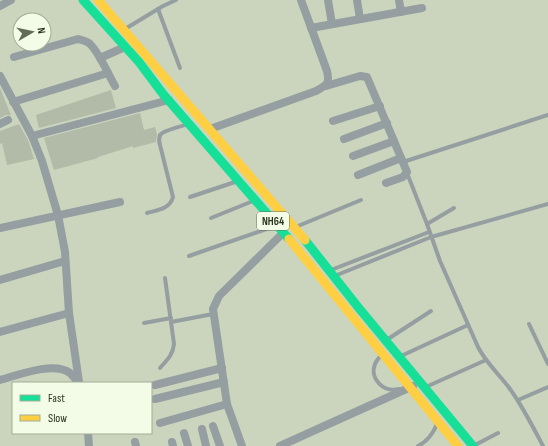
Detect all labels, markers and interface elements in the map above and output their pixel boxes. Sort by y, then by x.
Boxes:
north arrow [12,12,52,52]
text: N [35,27,48,35]
road number: NH64 [257,212,289,230]
legend [12,382,152,434]
text: Fast [48,391,65,406]
text: Slow [48,411,67,426]

